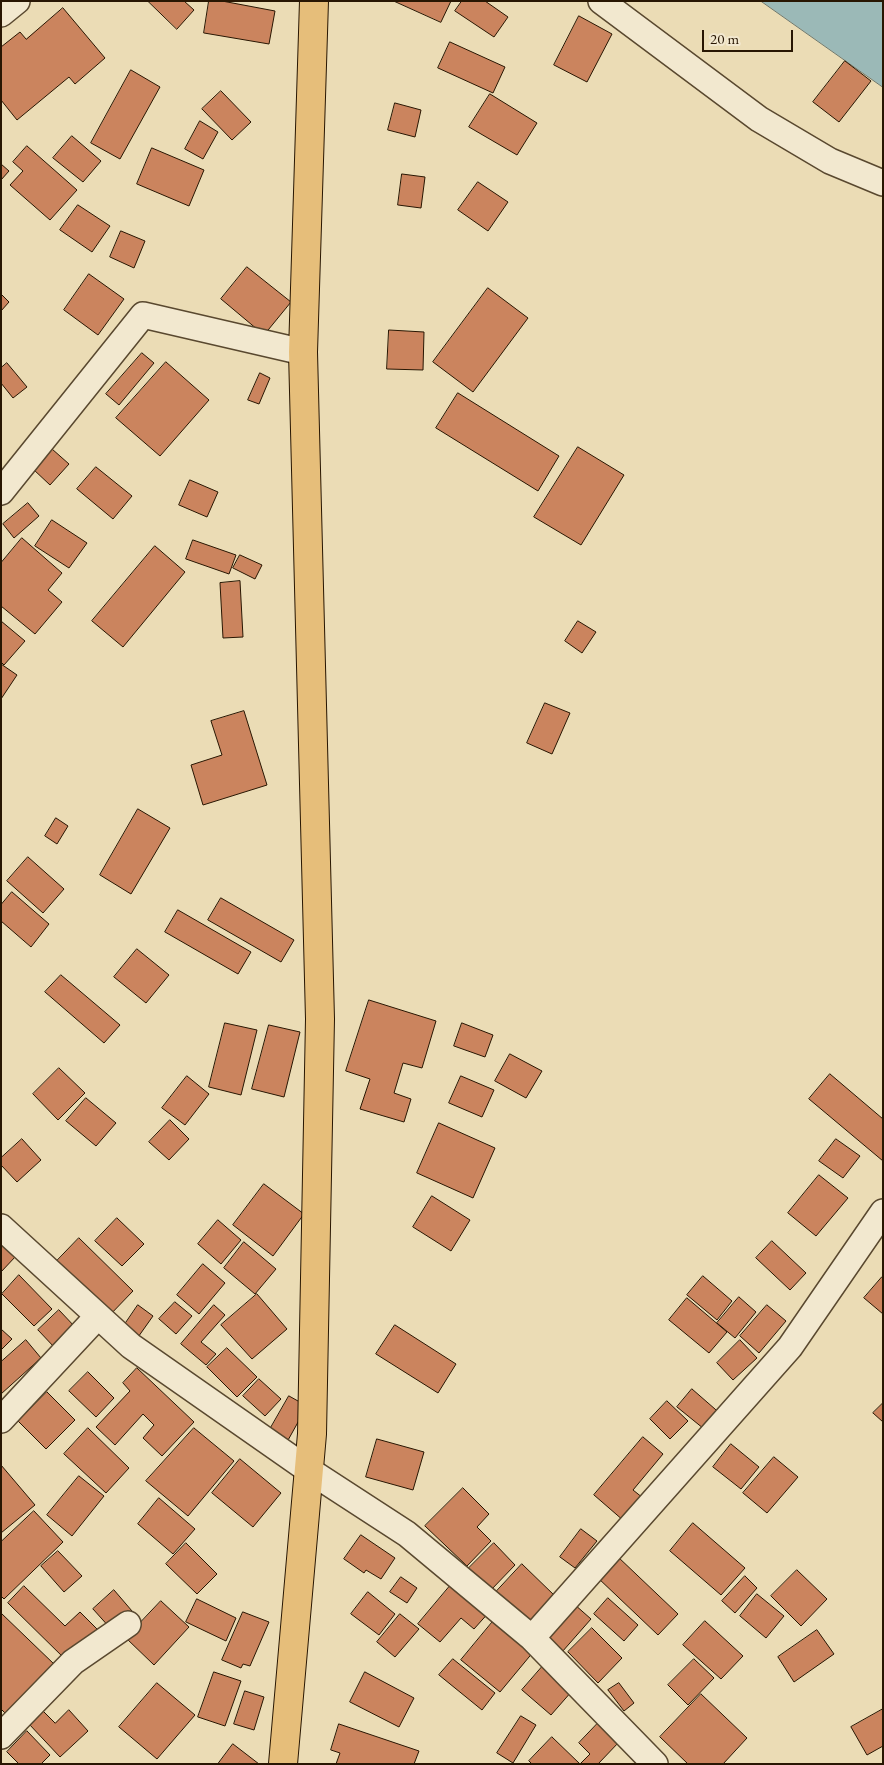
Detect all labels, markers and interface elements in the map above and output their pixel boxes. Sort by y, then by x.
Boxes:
scale bar [704,20,795,52]
text: 20 m [710,29,739,48]

